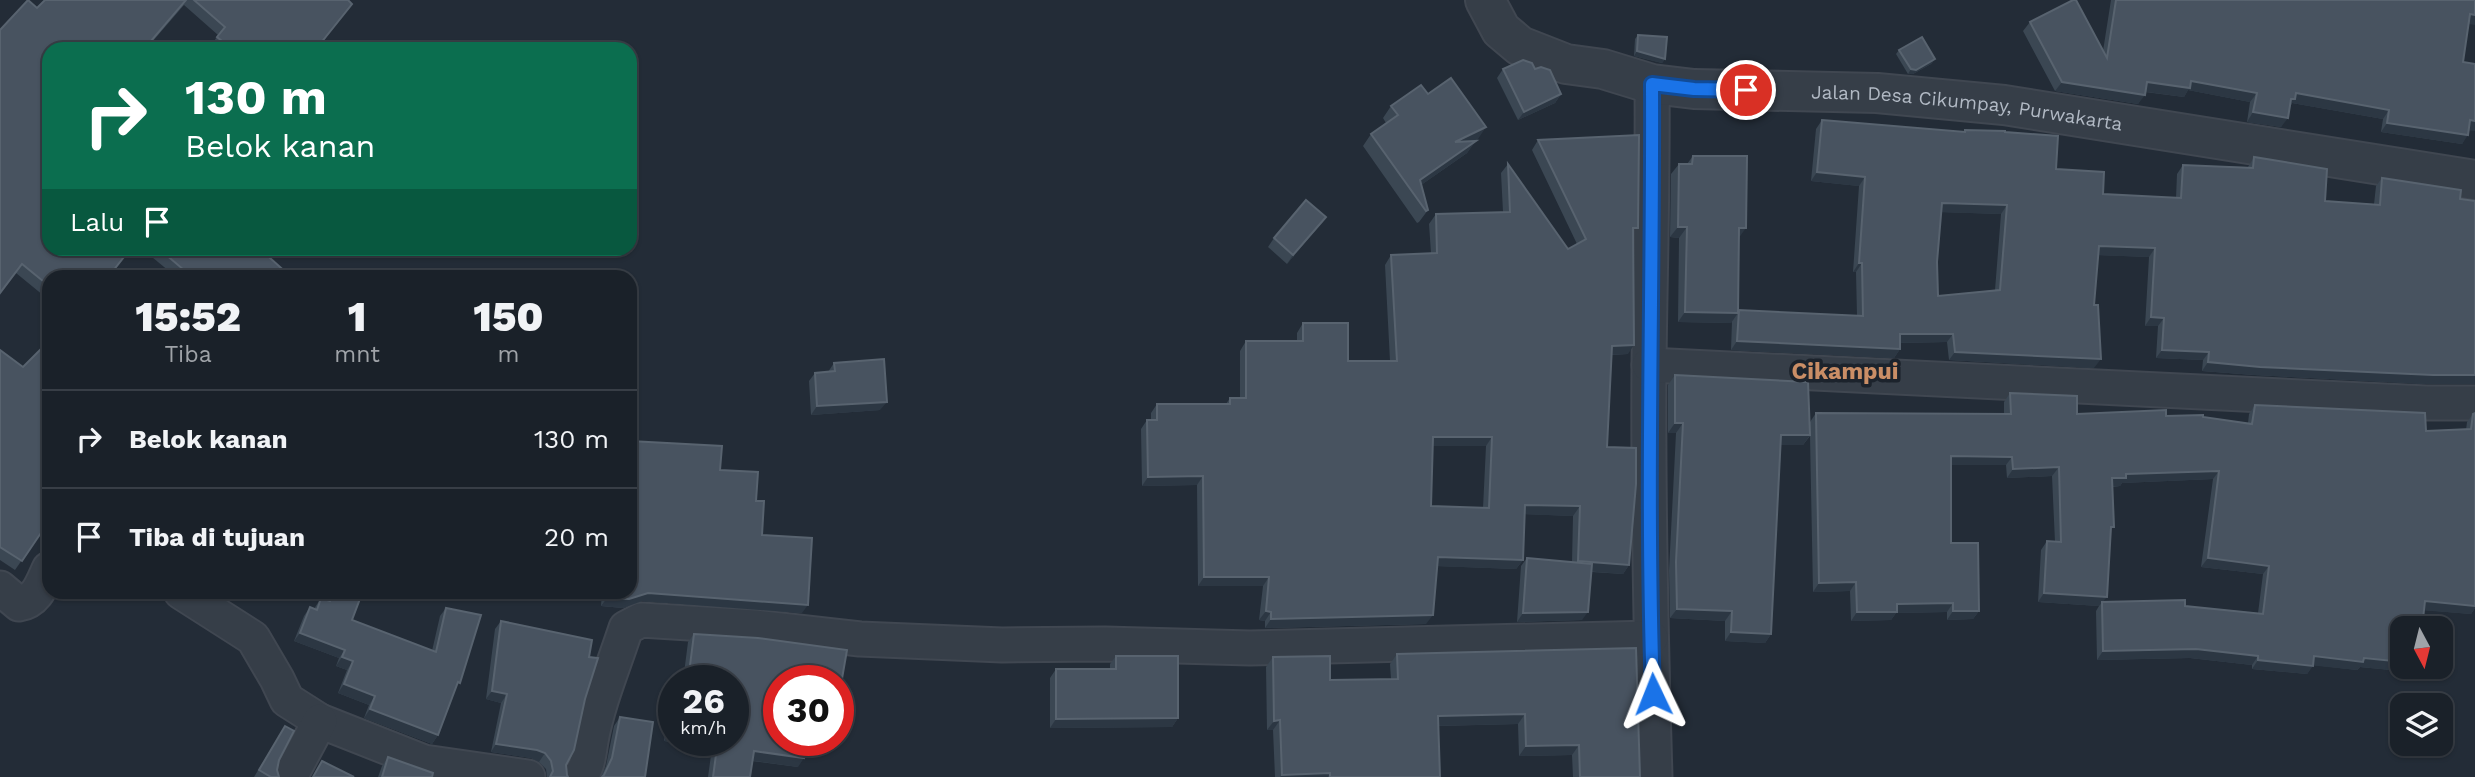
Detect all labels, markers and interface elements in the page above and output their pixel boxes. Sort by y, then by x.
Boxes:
pin [1716,60,1776,120]
text: 130 m [185,68,327,126]
icon: right [70,70,161,161]
icon: arrive [1727,71,1765,109]
street label: Jalan Desa Cikumpay, Purwakarta [1811,80,2124,135]
text: Belok kanan [185,127,375,165]
icon: arrive [138,203,176,241]
text: Lalu [70,207,124,237]
text: 15:52 [135,292,241,341]
text: 1 [348,292,366,341]
text: 150 [473,292,544,341]
text: Tiba [165,341,212,368]
text: mnt [334,341,380,368]
text: m [497,341,519,368]
district label: Cikampui [1792,358,1898,385]
icon: right [70,420,108,458]
text: Belok kanan [129,424,288,454]
text: 130 m [534,424,609,454]
icon: arrive [70,518,108,556]
text: Tiba di tujuan [129,522,305,552]
text: 20 m [544,522,609,552]
north arrow [2390,616,2454,679]
map controls [2390,616,2453,756]
position arrow [1616,657,1690,731]
speed limit sign: 30 [763,665,854,756]
text: 26 [682,680,725,722]
button: layers [2390,693,2453,756]
text: km/h [680,717,727,738]

